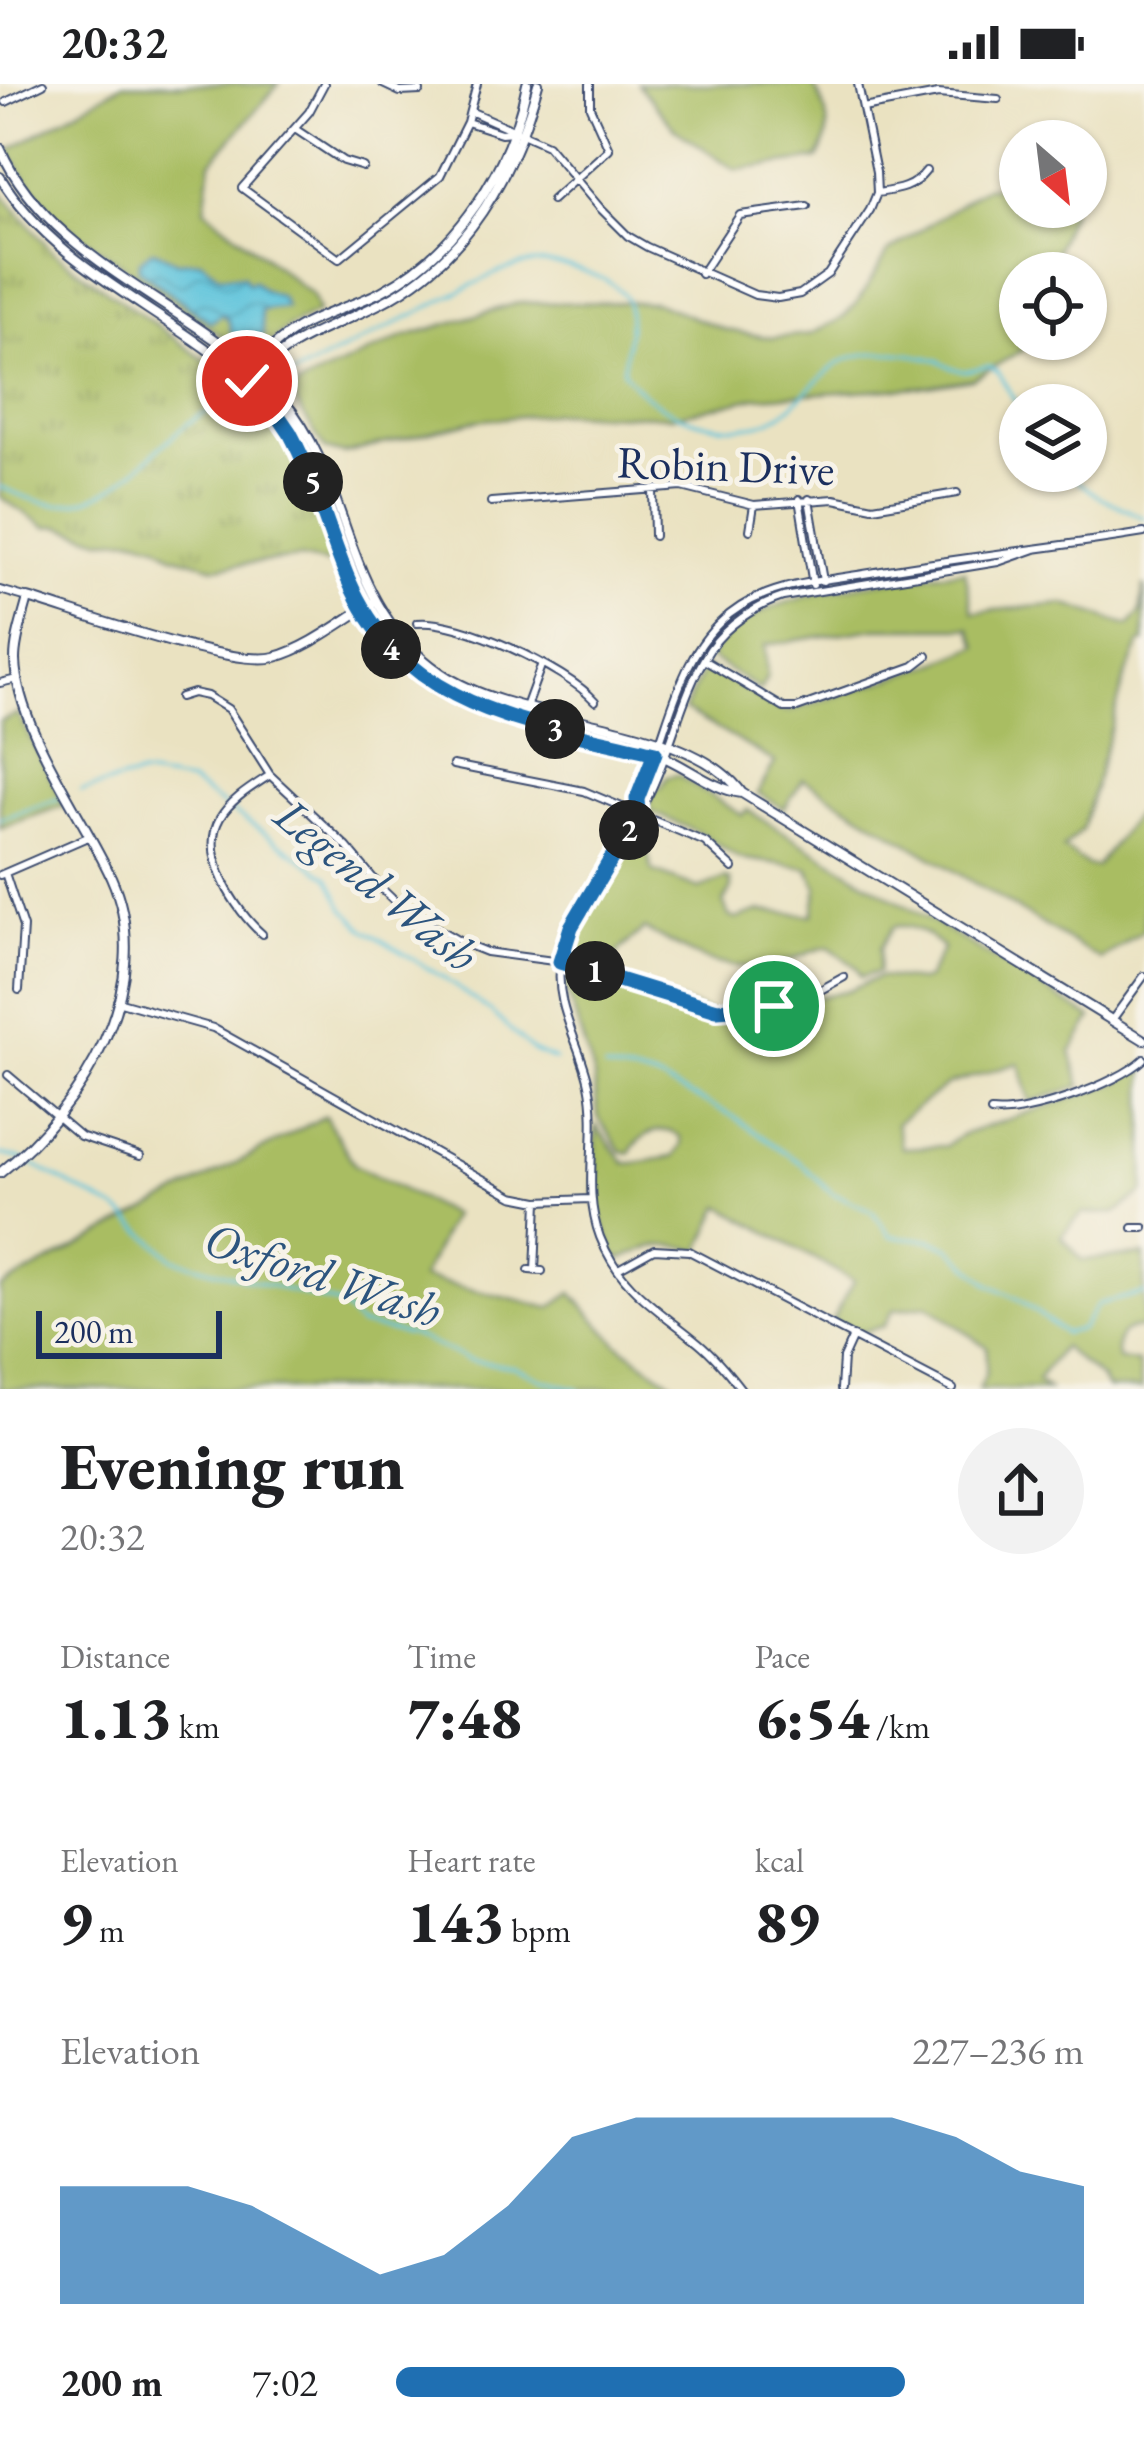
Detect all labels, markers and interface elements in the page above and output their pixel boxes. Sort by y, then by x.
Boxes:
text: 20:32 [60,13,168,71]
north arrow [999,120,1107,228]
map controls [999,120,1107,492]
button: locate [999,252,1107,360]
pin [196,330,298,432]
icon: check [214,348,280,414]
button: layers [999,384,1107,492]
street label: Robin Drive [616,432,836,498]
pin: 5 [283,452,343,512]
text: 5 [304,460,322,503]
pin: 4 [361,619,421,679]
text: 4 [382,627,400,670]
pin: 3 [525,699,585,759]
text: 3 [546,707,564,750]
water label: Legend Wash [262,782,491,985]
pin: 2 [599,800,659,860]
text: 2 [620,808,638,851]
pin: 1 [565,941,625,1001]
text: 1 [586,949,604,992]
pin [723,955,825,1057]
icon: arrive [741,973,807,1039]
water label: Oxford Wash [197,1207,449,1341]
scale bar [36,1305,222,1358]
text: 200 m [54,1310,134,1353]
text: Evening run [60,1423,405,1509]
button: share [958,1428,1084,1554]
text: 20:32 [60,1511,145,1562]
text: Distance [60,1635,170,1678]
text: Time [407,1635,476,1678]
text: Pace [755,1635,810,1678]
text: 1.13 [60,1678,172,1756]
text: 7:48 [407,1678,522,1756]
text: 6:54 [755,1678,869,1756]
text: km [172,1705,220,1748]
text: /km [869,1705,930,1748]
text: Elevation [60,1839,179,1882]
text: Heart rate [407,1839,536,1882]
text: kcal [755,1839,804,1882]
text: 9 [60,1882,92,1960]
text: 143 [407,1882,505,1960]
text: 89 [755,1882,819,1960]
text: m [92,1909,125,1952]
text: bpm [505,1909,571,1952]
text: Elevation [60,2025,200,2076]
text: 227–236 m [912,2025,1084,2076]
text: 200 m [60,2357,163,2408]
text: 7:02 [252,2357,318,2408]

